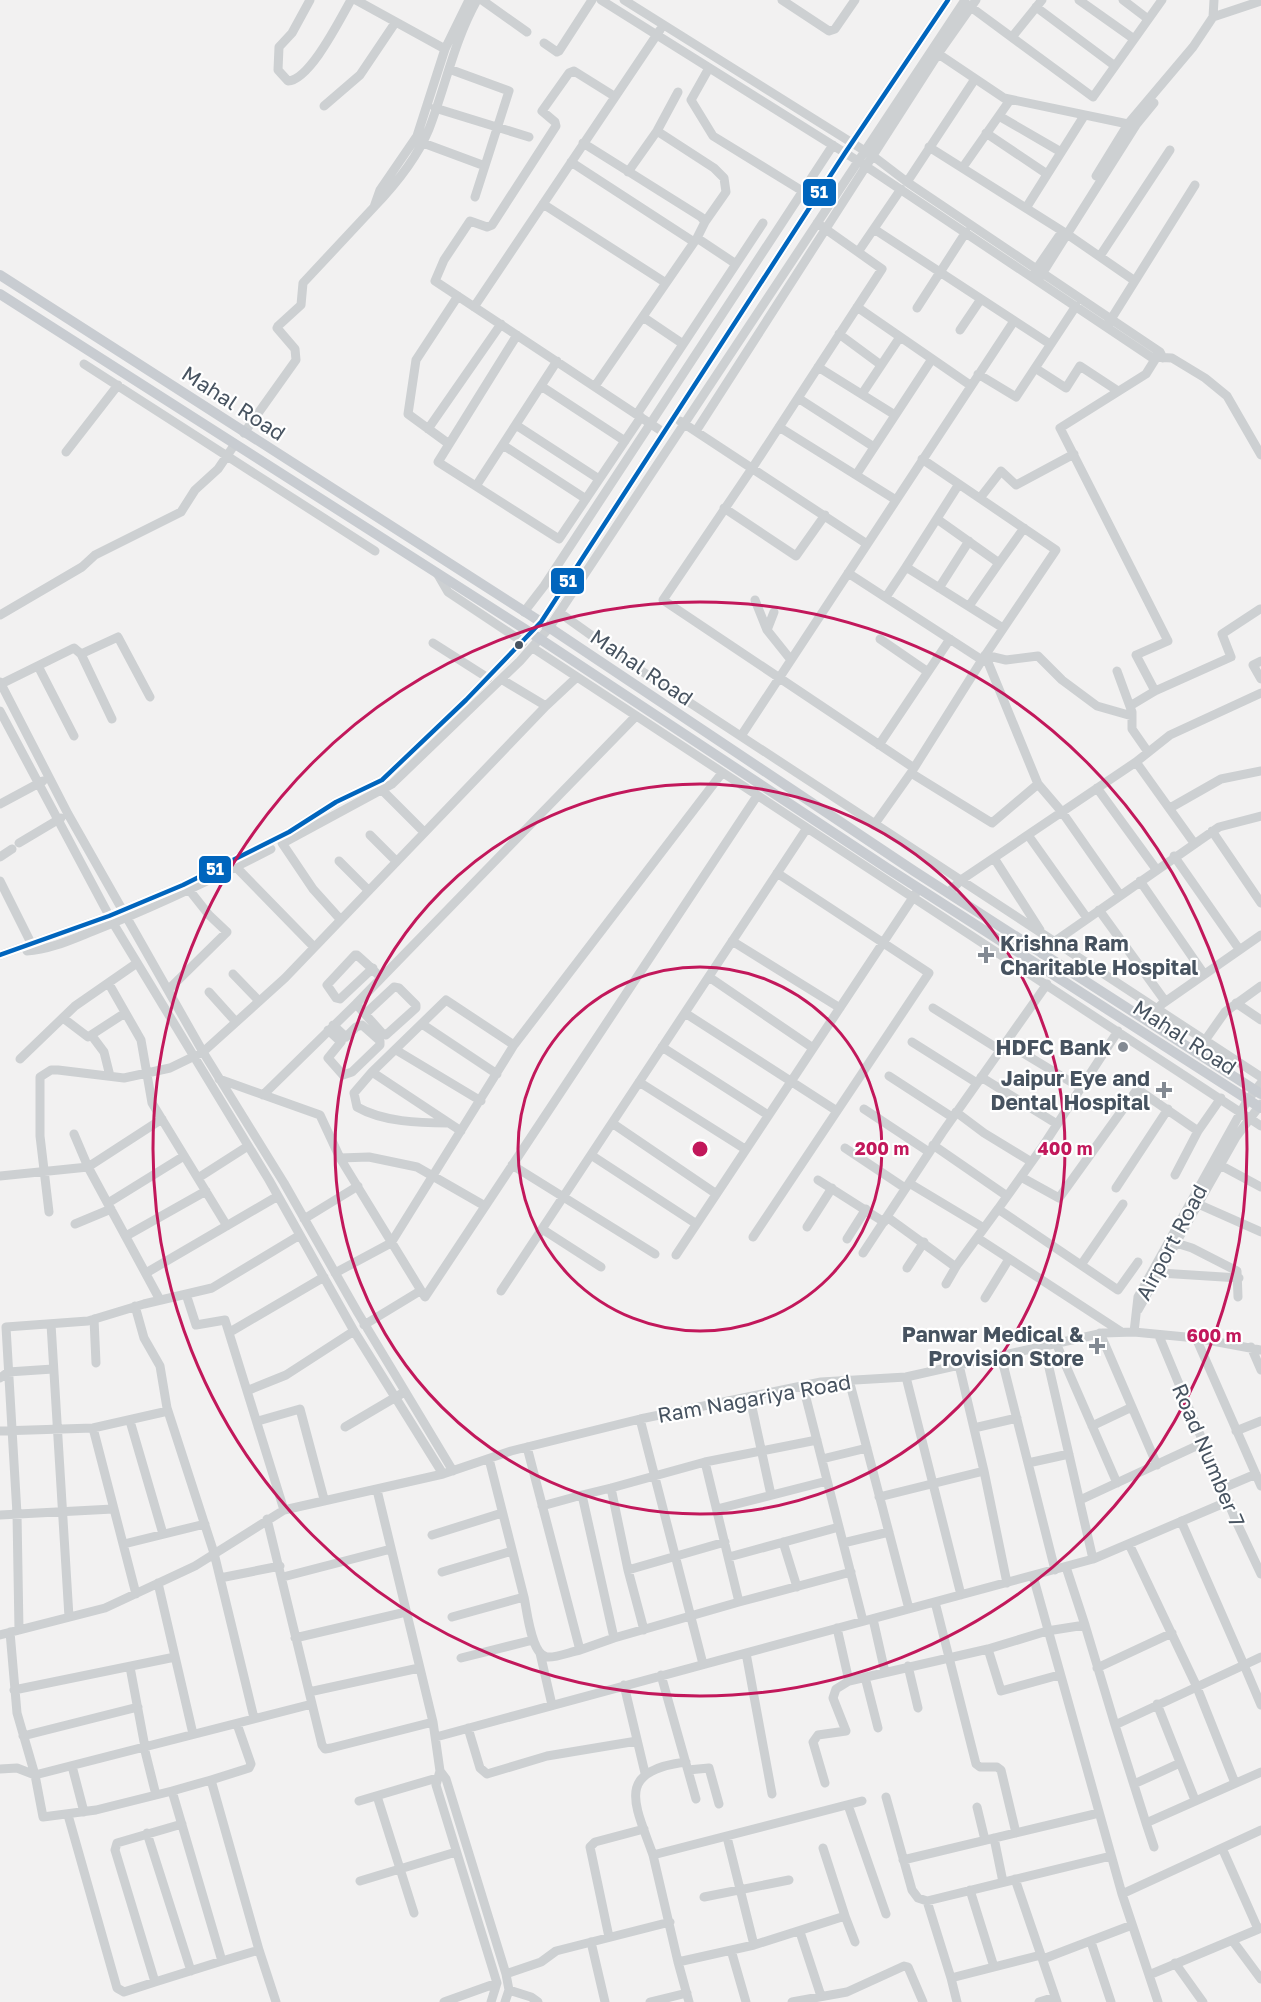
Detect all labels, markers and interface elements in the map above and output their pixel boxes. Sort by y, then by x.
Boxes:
line badge: 51 [802,178,837,207]
text: 51 [810,182,828,202]
street label: Mahal Road [177,360,291,446]
line badge: 51 [550,567,585,595]
text: 51 [559,571,577,591]
street label: Mahal Road [586,623,698,711]
unlabelled marker [513,639,525,651]
line badge: 51 [198,855,232,884]
text: 51 [206,859,224,879]
place label: Krishna Ram Charitable Hospital [1000,930,1198,980]
marker: Krishna Ram Charitable Hospital [977,946,995,964]
street label: Mahal Road [1128,994,1242,1080]
place label: HDFC Bank [996,1034,1111,1060]
marker: HDFC Bank [1116,1040,1130,1054]
place label: Jaipur Eye and Dental Hospital [990,1065,1150,1115]
marker: Jaipur Eye and Dental Hospital [1155,1081,1173,1099]
text: 200 m [855,1137,909,1159]
text: 400 m [1038,1137,1092,1159]
centre of rings [690,1139,710,1159]
street label: Airport Road [1130,1180,1212,1304]
place label: Panwar Medical & Provision Store [902,1321,1084,1371]
text: 600 m [1186,1324,1242,1346]
marker: Panwar Medical & Provision Store [1088,1337,1106,1355]
street label: Ram Nagariya Road [655,1368,853,1428]
street label: Road Number 7 [1167,1379,1251,1531]

